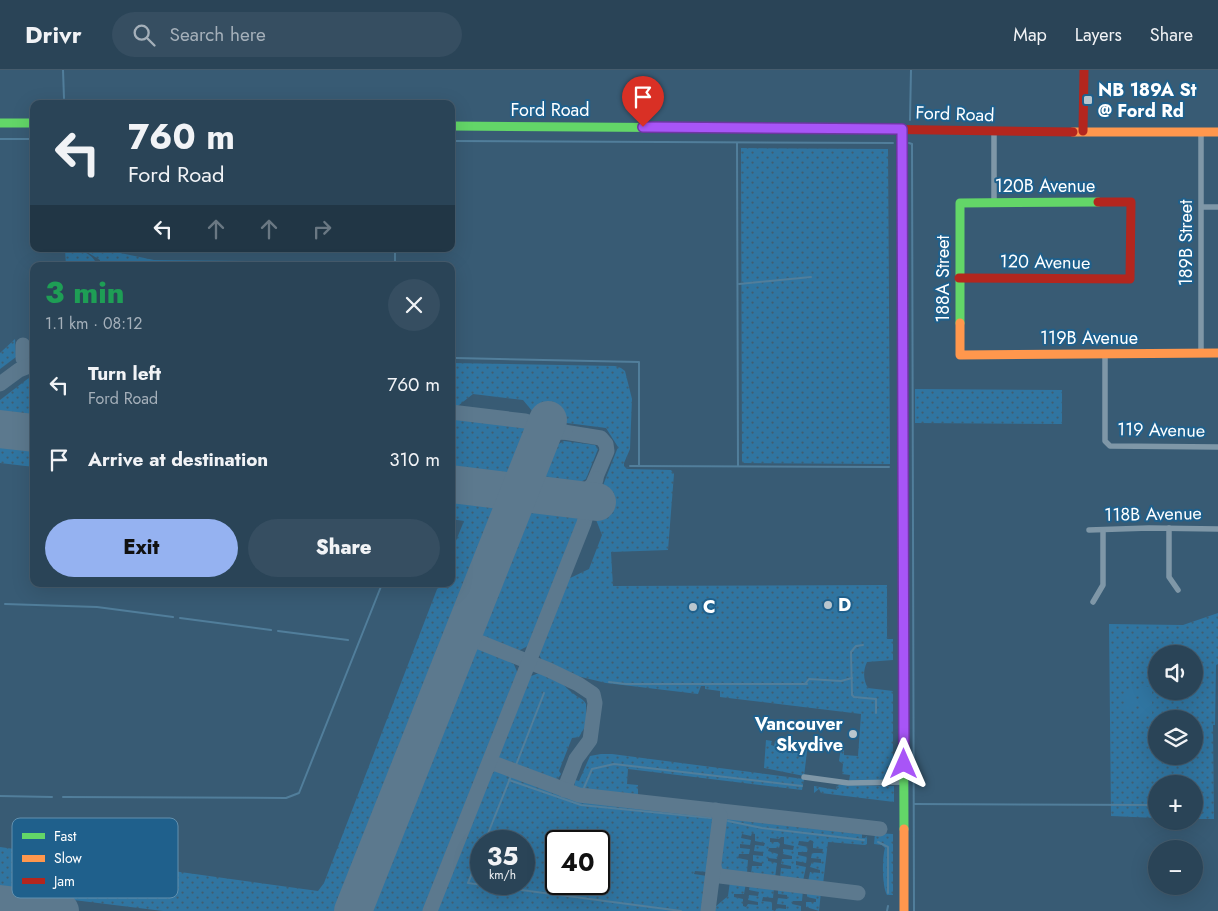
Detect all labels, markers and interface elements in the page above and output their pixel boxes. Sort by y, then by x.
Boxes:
search box [112,12,462,57]
text: Drivr [25,17,82,52]
icon: search [130,21,158,49]
text: Search here [170,21,266,48]
text: Map [1013,22,1047,48]
text: Layers [1075,22,1122,48]
text: Share [1150,22,1193,48]
pin [622,76,664,127]
place label: NB 189A St @ Ford Rd [1098,77,1197,124]
icon: arrive [629,83,657,111]
marker: NB 189A St @ Ford Rd [1082,94,1094,106]
street label: Ford Road [511,97,589,123]
street label: Ford Road [915,100,995,128]
text: 760 m [128,112,235,162]
icon: left [45,120,110,185]
text: Ford Road [128,158,225,190]
street label: 120B Avenue [995,173,1095,199]
street label: 189B Street [1173,199,1199,286]
icon: left [149,215,177,243]
icon: ahead [202,215,230,243]
icon: ahead [255,215,283,243]
icon: right [308,215,336,243]
street label: 188A Street [930,234,956,323]
street label: 120 Avenue [999,248,1091,276]
text: 3 min [45,271,124,314]
button: close [388,279,440,331]
text: 1.1 km · 08:12 [45,312,142,335]
street label: 119B Avenue [1040,325,1138,351]
text: Turn left [88,360,161,387]
icon: left [45,371,73,399]
text: 760 m [387,371,440,398]
text: Ford Road [88,387,158,410]
street label: 119 Avenue [1117,416,1205,444]
icon: arrive [45,446,73,474]
text: Arrive at destination [88,446,268,473]
text: 310 m [389,446,440,473]
street label: 118B Avenue [1104,500,1202,528]
button: Exit [45,519,238,577]
button: Share [248,519,440,577]
place label: D [838,592,851,618]
place label: C [703,594,716,620]
marker: D [822,599,834,611]
marker: C [687,601,699,613]
map controls [1148,645,1203,895]
button: sound [1148,645,1203,700]
button: layers [1148,710,1203,765]
place label: Vancouver Skydive [754,711,844,758]
marker: Vancouver Skydive [847,728,859,740]
position arrow [877,737,929,789]
button: + [1148,775,1203,830]
legend [12,818,178,898]
text: Fast [54,826,77,846]
speed limit sign: 40 [545,830,610,895]
text: 35 [487,838,518,874]
button: − [1148,840,1203,895]
text: Slow [54,848,82,868]
text: km/h [489,866,516,884]
text: Jam [52,871,75,891]

